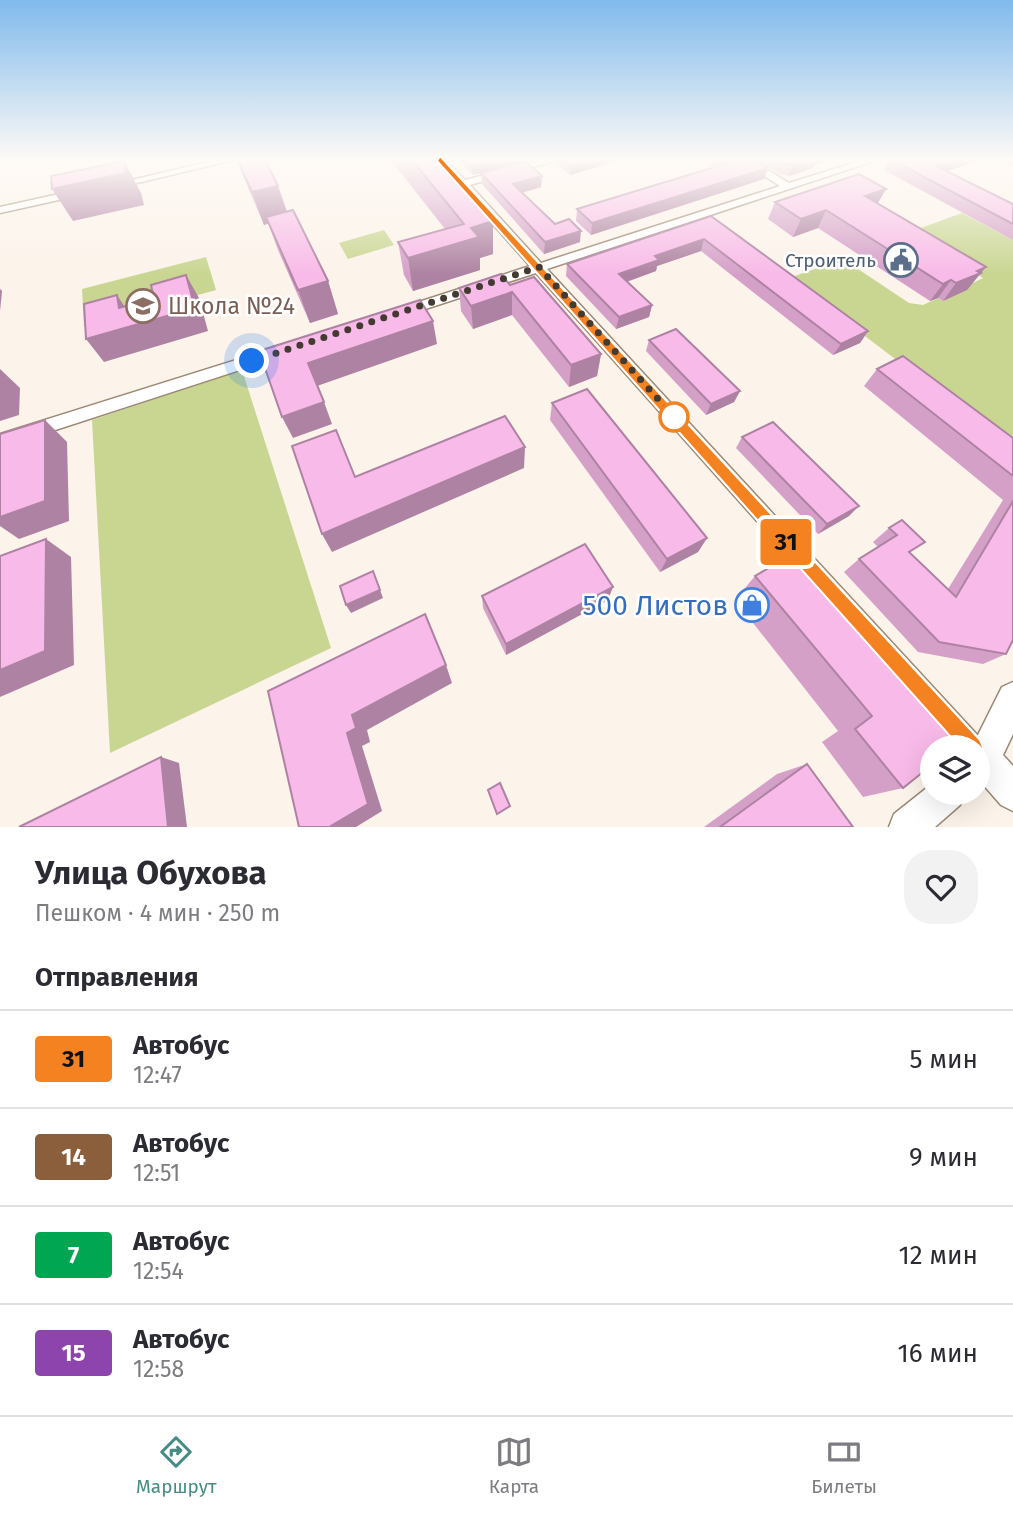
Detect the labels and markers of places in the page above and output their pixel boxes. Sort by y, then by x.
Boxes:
public building icon: Строитель [882,241,920,279]
place label: Строитель [785,249,876,272]
school or university icon: Школа №24 [124,287,162,325]
place label: Школа №24 [168,292,295,320]
unlabelled marker [659,402,689,432]
shop icon: 500 Листов [733,586,771,624]
place label: 500 Листов [583,589,728,622]

